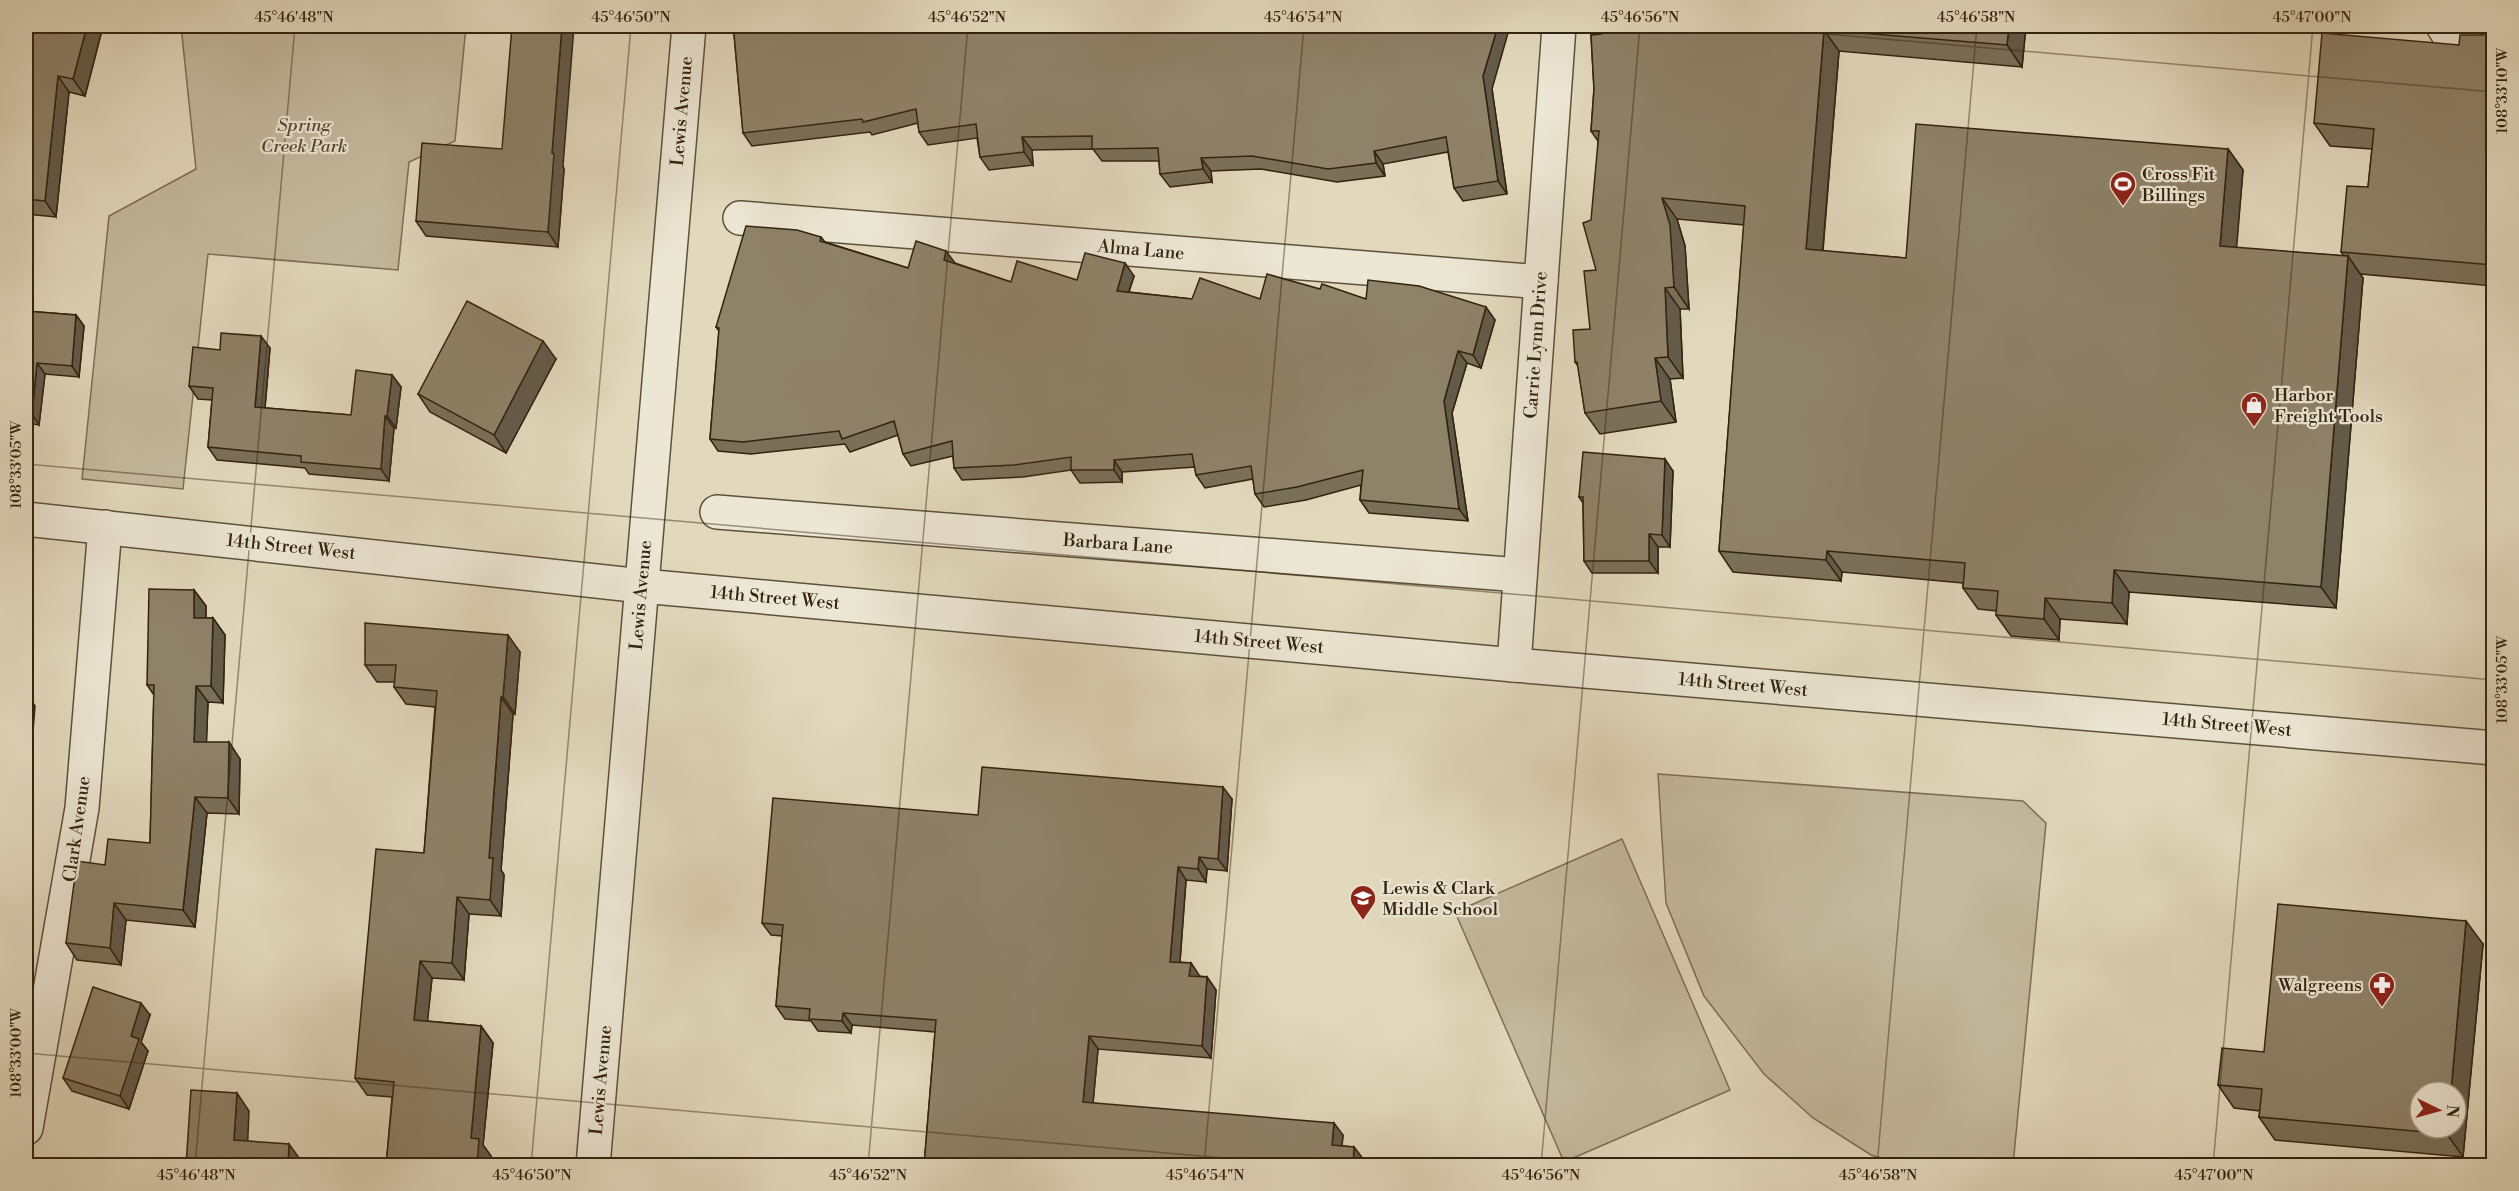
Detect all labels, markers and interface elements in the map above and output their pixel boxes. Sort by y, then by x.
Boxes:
text: 45°46'48"N [254,8,334,27]
text: 45°46'50"N [591,8,671,27]
text: 45°46'52"N [928,8,1006,27]
text: 45°46'54"N [1264,8,1342,27]
text: 45°46'56"N [1601,8,1679,27]
text: 45°46'58"N [1937,8,2015,27]
text: 45°47'00"N [2273,8,2351,27]
text: 108°33'10"W [2493,48,2512,134]
street label: Lewis Avenue [666,55,698,167]
park label: Spring Creek Park [261,114,347,158]
place label: Cross Fit Billings [2141,163,2216,207]
sports icon: Cross Fit Billings [2108,169,2138,207]
street label: Alma Lane [1096,235,1185,265]
street label: Carrie Lynn Drive [1519,271,1553,419]
place label: Harbor Freight Tools [2274,384,2383,428]
shop icon: Harbor Freight Tools [2239,390,2269,428]
text: 108°33'05"W [7,420,26,509]
street label: 14th Street West [225,529,357,565]
street label: Barbara Lane [1061,529,1174,559]
street label: Lewis Avenue [625,539,657,651]
street label: 14th Street West [709,581,841,615]
street label: 14th Street West [1193,625,1325,659]
text: 108°33'05"W [2493,635,2512,724]
street label: 14th Street West [1677,668,1809,702]
street label: 14th Street West [2161,708,2293,742]
street label: Clark Avenue [58,775,96,883]
place label: Lewis & Clark Middle School [1382,877,1499,921]
school or university icon: Lewis & Clark Middle School [1348,883,1378,921]
pharmacy icon: Walgreens [2367,970,2397,1008]
place label: Walgreens [2277,974,2362,997]
text: 108°33'00"W [7,1008,26,1098]
street label: Lewis Avenue [585,1024,617,1136]
north arrow [2408,1080,2468,1140]
text: N [2441,1104,2462,1119]
text: 45°46'48"N [156,1166,236,1185]
text: 45°46'50"N [492,1166,572,1185]
text: 45°46'52"N [829,1166,907,1185]
text: 45°46'54"N [1166,1166,1244,1185]
text: 45°46'56"N [1502,1166,1580,1185]
text: 45°46'58"N [1839,1166,1917,1185]
text: 45°47'00"N [2175,1166,2253,1185]

